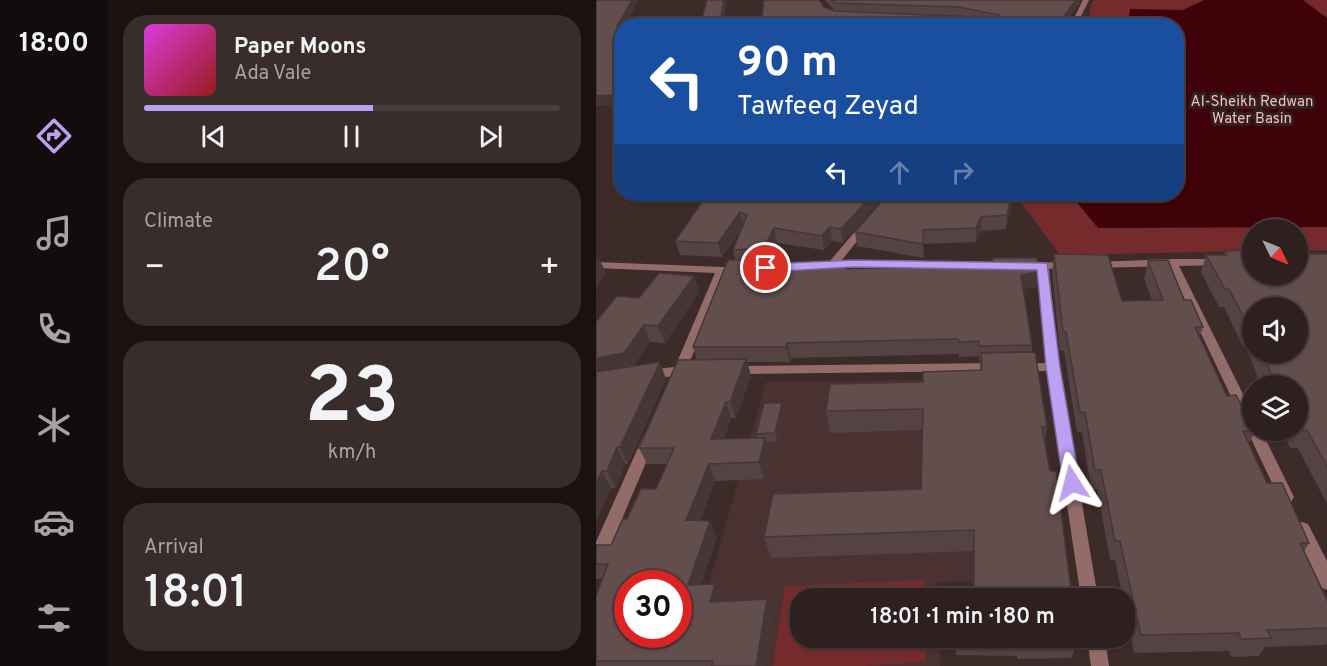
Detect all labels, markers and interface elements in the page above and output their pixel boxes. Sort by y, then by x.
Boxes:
text: 18:00 [19,27,89,61]
text: Paper Moons [234,34,366,61]
text: 90 m [737,38,838,91]
icon: left [638,42,716,120]
text: Ada Vale [234,61,311,87]
text: Tawfeeq Zeyad [737,90,919,124]
park label: Al-Sheikh Redwan Water Basin [1191,93,1313,129]
icon: directions [33,115,75,157]
icon: previous [197,120,230,153]
icon: pause [335,120,368,153]
icon: next [474,120,507,153]
icon: left [820,156,853,189]
icon: ahead [883,156,916,189]
icon: right [946,156,979,189]
text: Climate [144,209,213,235]
icon: music [33,212,75,254]
north arrow [1242,219,1308,285]
map controls [1242,219,1308,441]
text: 20° [314,240,390,297]
pin [740,242,791,293]
text: − [144,248,165,290]
text: + [539,248,560,290]
icon: arrive [749,251,782,284]
button: sound [1242,297,1308,363]
icon: phone [33,308,75,350]
text: 23 [305,351,399,450]
button: layers [1242,375,1308,441]
icon: climate [33,404,75,446]
text: km/h [328,440,376,466]
position arrow [1040,451,1104,515]
icon: car [33,501,75,543]
text: Arrival [144,535,204,561]
text: 18:01 [144,566,247,623]
speed limit sign: 30 [614,570,692,648]
icon: filters [33,597,75,639]
text: 18:01 · 1 min · 180 m [870,604,1055,631]

